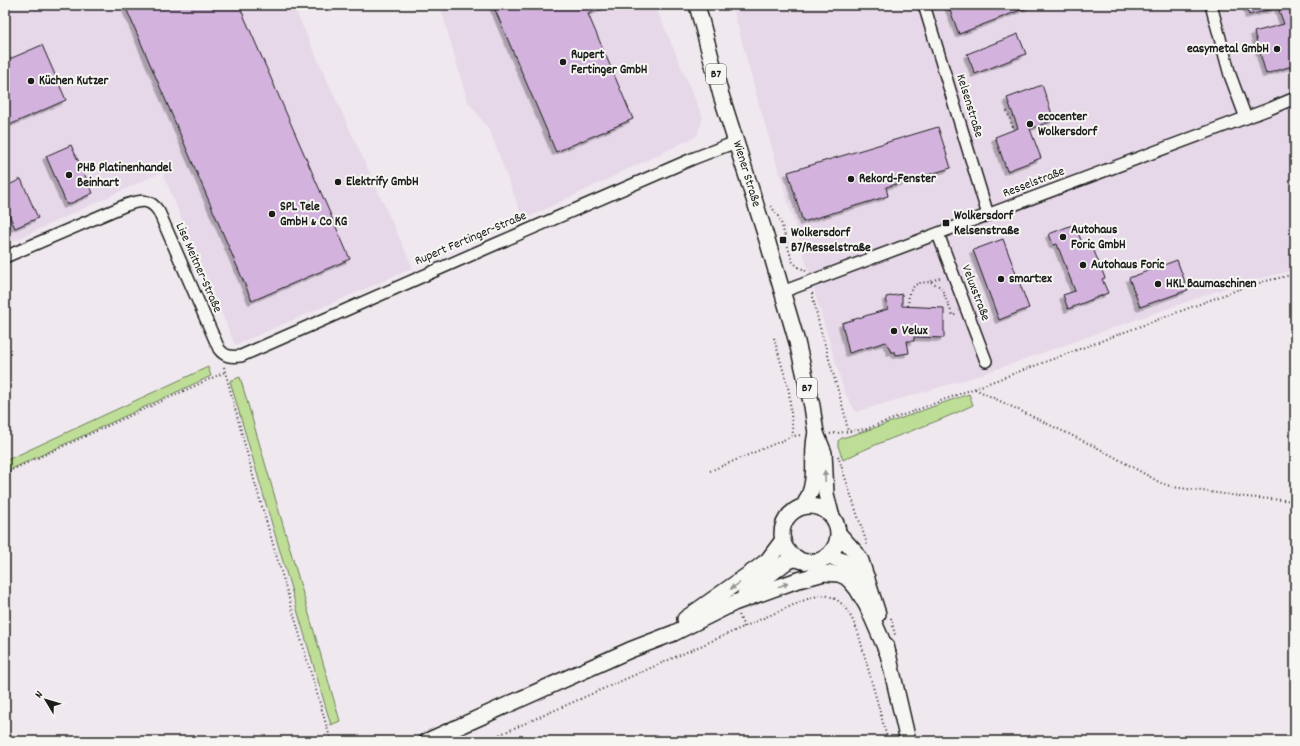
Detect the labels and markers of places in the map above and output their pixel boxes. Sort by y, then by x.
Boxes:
place label: easymetal GmbH [1187,40,1269,59]
marker: easymetal GmbH [1272,44,1282,54]
place label: Rupert Fertinger GmbH [571,46,648,80]
marker: Rupert Fertinger GmbH [558,57,568,67]
place label: Küchen Kutzer [39,72,110,91]
marker: Küchen Kutzer [26,76,36,86]
place label: ecocenter Wolkersdorf [1038,108,1098,142]
marker: ecocenter Wolkersdorf [1025,119,1035,129]
place label: PHB Platinenhandel Beinhart [77,159,173,193]
marker: PHB Platinenhandel Beinhart [64,170,74,180]
place label: Rekord-Fenster [859,170,937,189]
place label: Elektrify GmbH [346,173,419,192]
marker: Rekord-Fenster [846,174,856,184]
marker: Elektrify GmbH [333,177,343,187]
place label: SPL Tele GmbH & Co KG [280,198,348,232]
place label: Wolkersdorf Kelsenstraße [954,207,1019,241]
marker: SPL Tele GmbH & Co KG [267,209,277,219]
marker: Wolkersdorf Kelsenstraße [941,218,951,228]
place label: Autohaus Foric GmbH [1071,221,1126,255]
place label: Wolkersdorf B7/Resselstraße [791,224,871,258]
marker: Autohaus Foric GmbH [1058,232,1068,242]
marker: Wolkersdorf B7/Resselstraße [778,235,788,245]
place label: Autohaus Foric [1091,256,1164,275]
marker: Autohaus Foric [1078,260,1088,270]
place label: smart:ex [1009,270,1052,289]
marker: smart:ex [996,274,1006,284]
place label: HKL Baumaschinen [1166,275,1257,294]
marker: HKL Baumaschinen [1153,279,1163,289]
place label: Velux [902,322,928,341]
marker: Velux [889,326,899,336]

